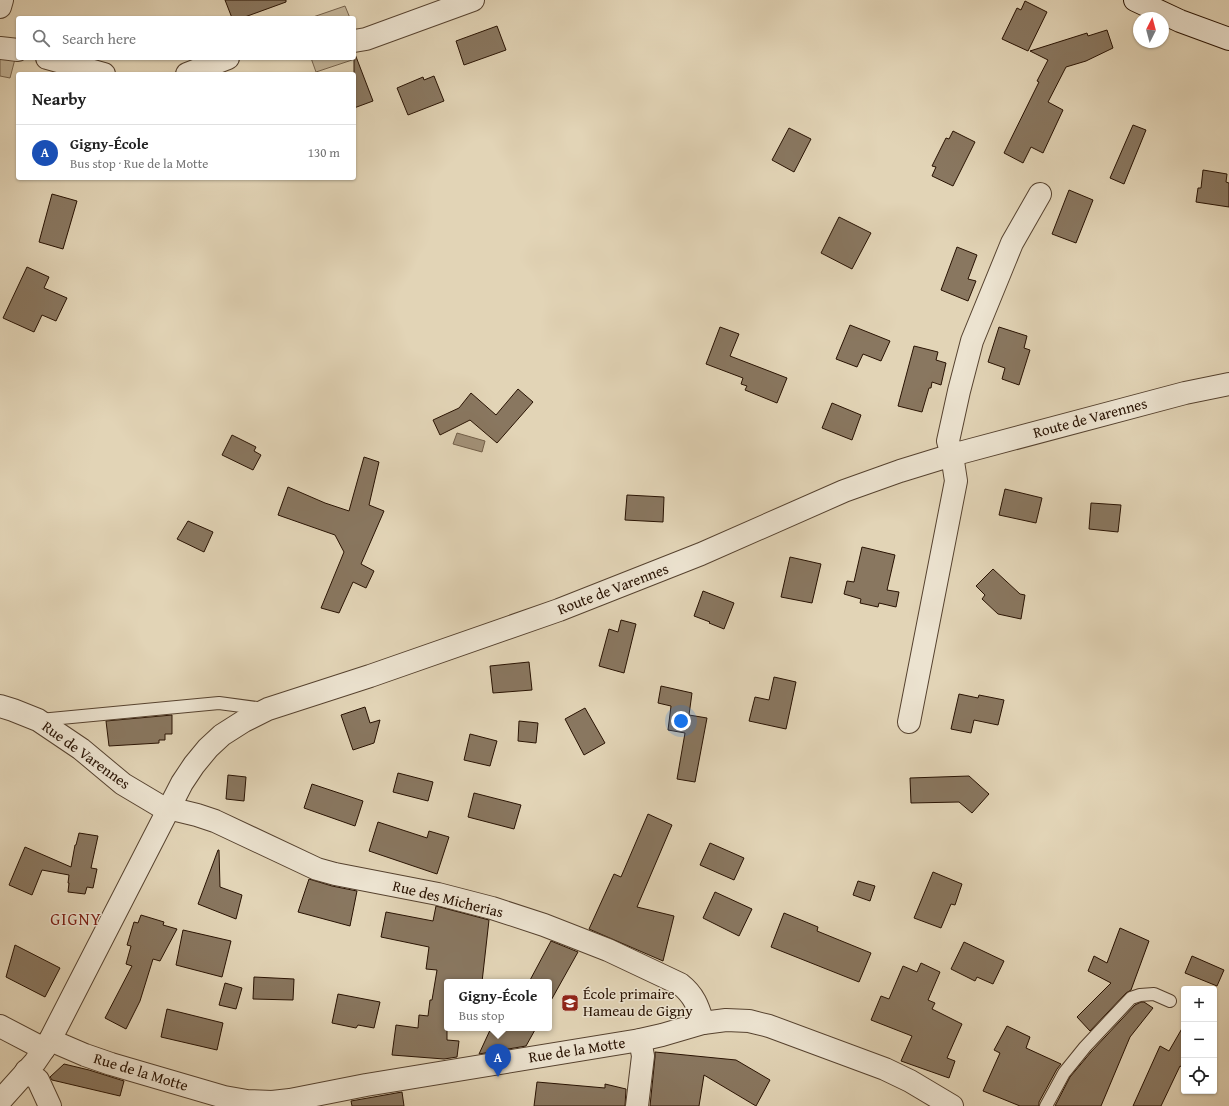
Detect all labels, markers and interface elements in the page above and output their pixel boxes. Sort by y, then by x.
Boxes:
north arrow [1133,12,1169,48]
search box [16,16,356,60]
icon: search [30,27,52,49]
text: Search here [62,28,136,49]
text: Nearby [32,86,86,111]
text: Gigny-École [70,133,149,154]
text: A [41,143,49,162]
text: 130 m [308,143,340,162]
text: Bus stop · Rue de la Motte [70,154,208,173]
street label: Route de Varennes [1031,392,1149,443]
street label: Route de Varennes [554,558,671,619]
your location [671,711,691,731]
street label: Rue de Varennes [38,715,135,794]
street label: Rue des Micherias [391,875,506,922]
district label: GIGNY [50,906,102,931]
popup [444,979,552,1031]
place label: École primaire Hameau de Gigny [583,983,693,1021]
text: Gigny-École [459,985,537,1006]
map controls [1181,986,1217,1094]
button: + [1181,986,1217,1022]
school or university icon: École primaire Hameau de Gigny [560,993,580,1013]
text: Bus stop [459,1006,505,1025]
button: − [1181,1022,1217,1058]
street label: Rue de la Motte [527,1031,627,1068]
pin: A [485,1044,511,1077]
street label: Rue de la Motte [91,1047,191,1096]
button: locate [1181,1058,1217,1094]

